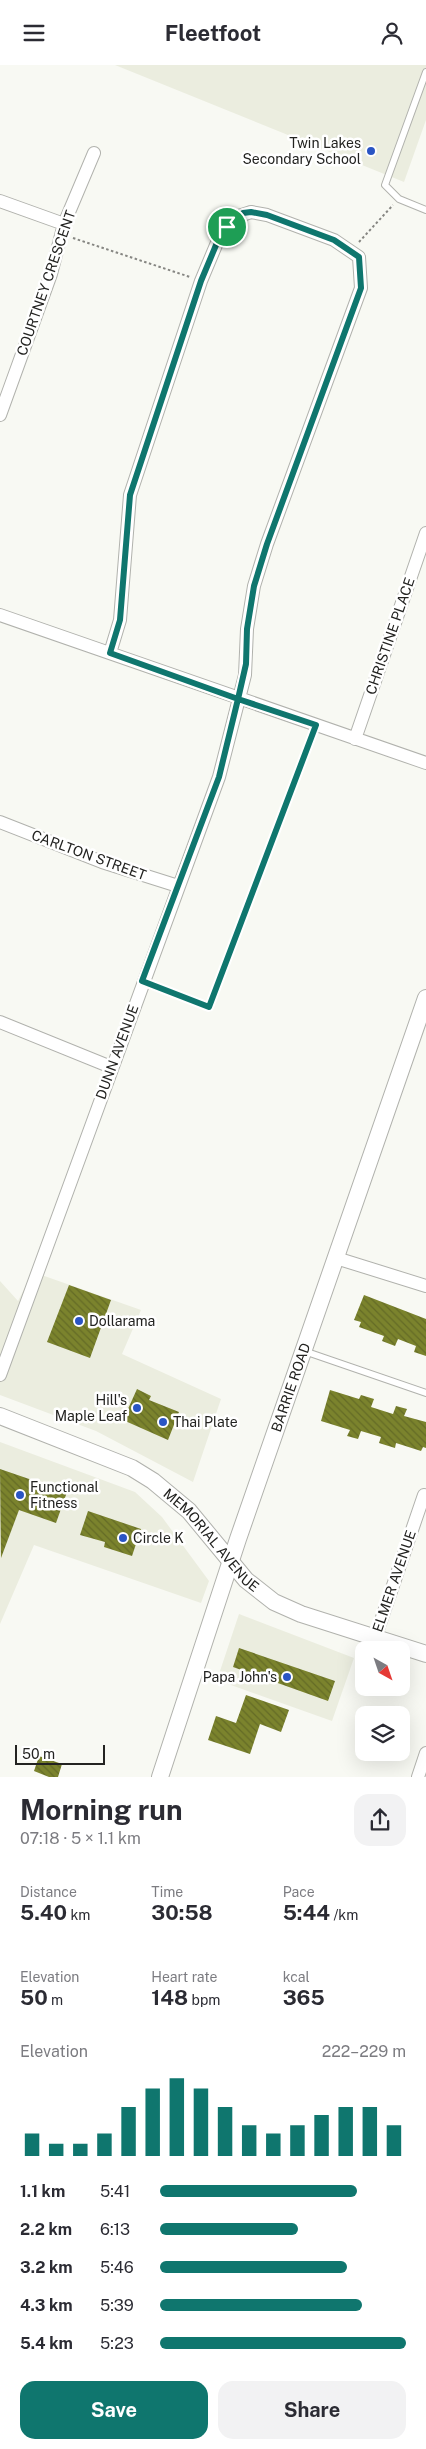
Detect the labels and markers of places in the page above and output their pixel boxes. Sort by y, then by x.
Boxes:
place label: Twin Lakes Secondary School [242,135,361,167]
marker: Twin Lakes Secondary School [365,145,377,157]
pin [206,206,248,248]
place label: Dollarama [89,1313,155,1329]
marker: Dollarama [73,1315,85,1327]
place label: Hill's Maple Leaf [55,1392,127,1424]
marker: Hill's Maple Leaf [131,1402,143,1414]
place label: Thai Plate [173,1414,238,1430]
marker: Thai Plate [157,1416,169,1428]
place label: Functional Fitness [30,1479,99,1511]
marker: Functional Fitness [14,1489,26,1501]
place label: Circle K [133,1530,184,1546]
marker: Circle K [117,1532,129,1544]
place label: Papa John's [203,1669,277,1685]
marker: Papa John's [281,1671,293,1683]

